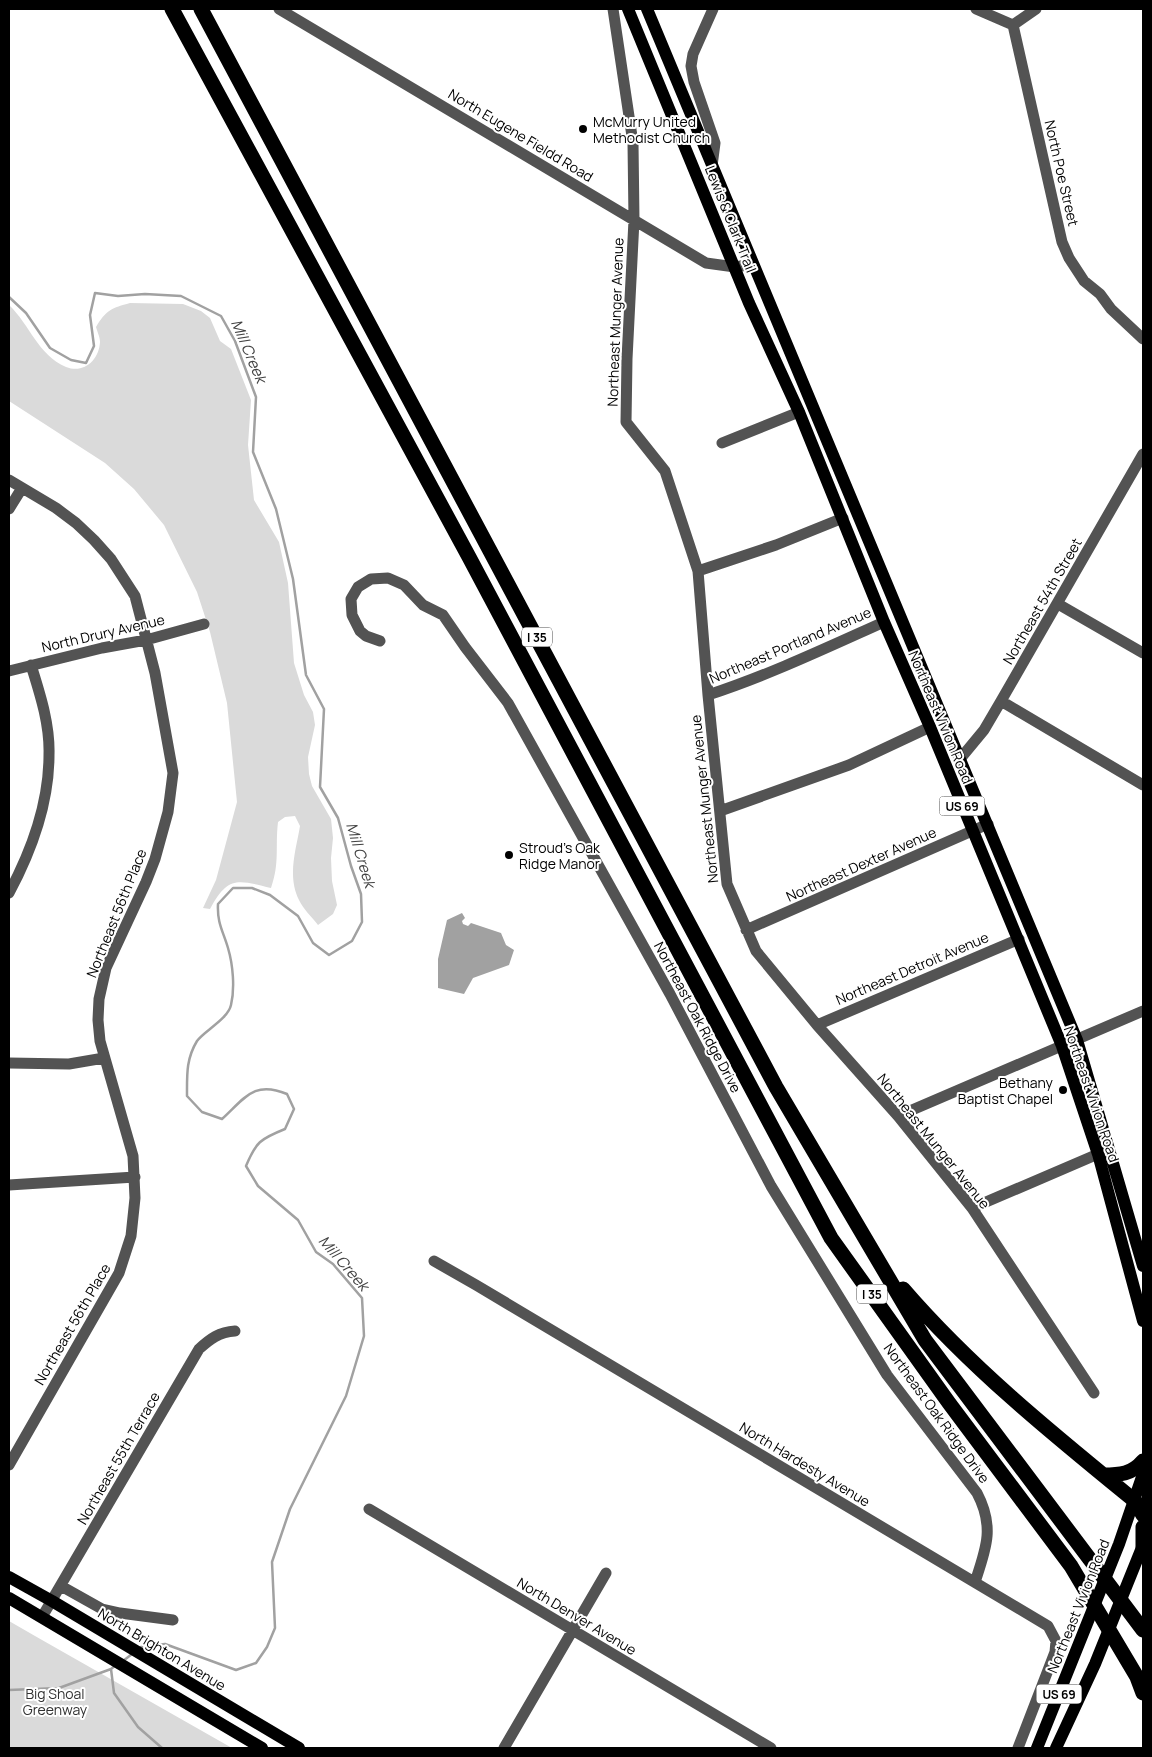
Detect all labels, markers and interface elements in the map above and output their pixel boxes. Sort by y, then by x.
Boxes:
street label: North Eugene Fieldd Road [445,84,597,186]
place label: McMurry United Methodist Church [593,112,710,147]
street label: North Poe Street [1041,118,1084,228]
marker: McMurry United Methodist Church [577,123,589,135]
street label: Lewis & Clark Trail [701,163,761,275]
street label: Northeast Munger Avenue [603,237,627,407]
water label: Mill Creek [226,316,273,388]
street label: Northeast 54th Street [998,534,1086,667]
street label: Northeast Portland Avenue [706,602,874,688]
street label: North Drury Avenue [40,610,166,656]
road number: I 35 [522,628,552,646]
street label: Northeast Vivion Road [904,648,978,786]
street label: Northeast Munger Avenue [686,714,722,884]
road number: US 69 [940,796,984,816]
water label: Mill Creek [341,820,382,893]
street label: Northeast Dexter Avenue [783,822,939,906]
place label: Stroud's Oak Ridge Manor [519,838,601,873]
street label: Northeast 56th Place [82,846,150,980]
marker: Stroud's Oak Ridge Manor [503,849,515,861]
street label: Northeast Detroit Avenue [833,927,991,1009]
street label: Northeast Oak Ridge Drive [650,938,746,1096]
street label: Northeast Vivion Road [1060,1023,1124,1165]
street label: Northeast Munger Avenue [873,1069,995,1213]
place label: Bethany Baptist Chapel [958,1073,1054,1108]
marker: Bethany Baptist Chapel [1057,1084,1069,1096]
water label: Mill Creek [314,1231,376,1297]
street label: Northeast 56th Place [29,1260,115,1388]
road number: I 35 [857,1285,887,1304]
street label: Northeast Oak Ridge Drive [880,1339,994,1487]
street label: Northeast 55th Terrace [72,1388,164,1528]
street label: North Hardesty Avenue [736,1417,874,1511]
street label: Northeast Vivion Road [1042,1536,1114,1676]
street label: North Denver Avenue [514,1573,640,1659]
street label: North Brighton Avenue [95,1603,229,1695]
park label: Big Shoal Greenway [23,1684,88,1719]
road number: US 69 [1036,1685,1082,1704]

